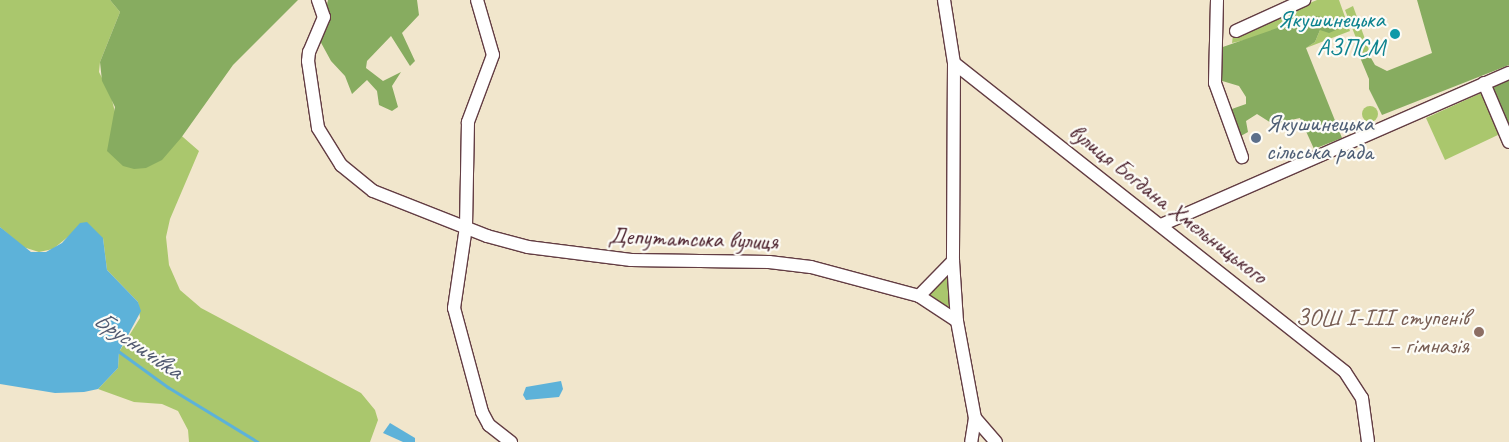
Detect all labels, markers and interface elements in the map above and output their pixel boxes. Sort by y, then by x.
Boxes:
place label: Якушинецька АЗПСМ [1278,6,1385,62]
marker: Якушинецька АЗПСМ [1389,28,1401,40]
place label: Якушинецька сільська рада [1266,110,1373,166]
street label: вулиця Богдана Хмельницького [1063,118,1273,290]
marker: Якушинецька сільська рада [1250,132,1262,144]
street label: Депутатська вулиця [607,222,779,256]
water label: Брусничівка [88,304,188,386]
place label: ЗОШ І-ІІІ ступенів – гімназія [1296,304,1469,360]
marker: ЗОШ І-ІІІ ступенів – гімназія [1473,326,1485,338]

